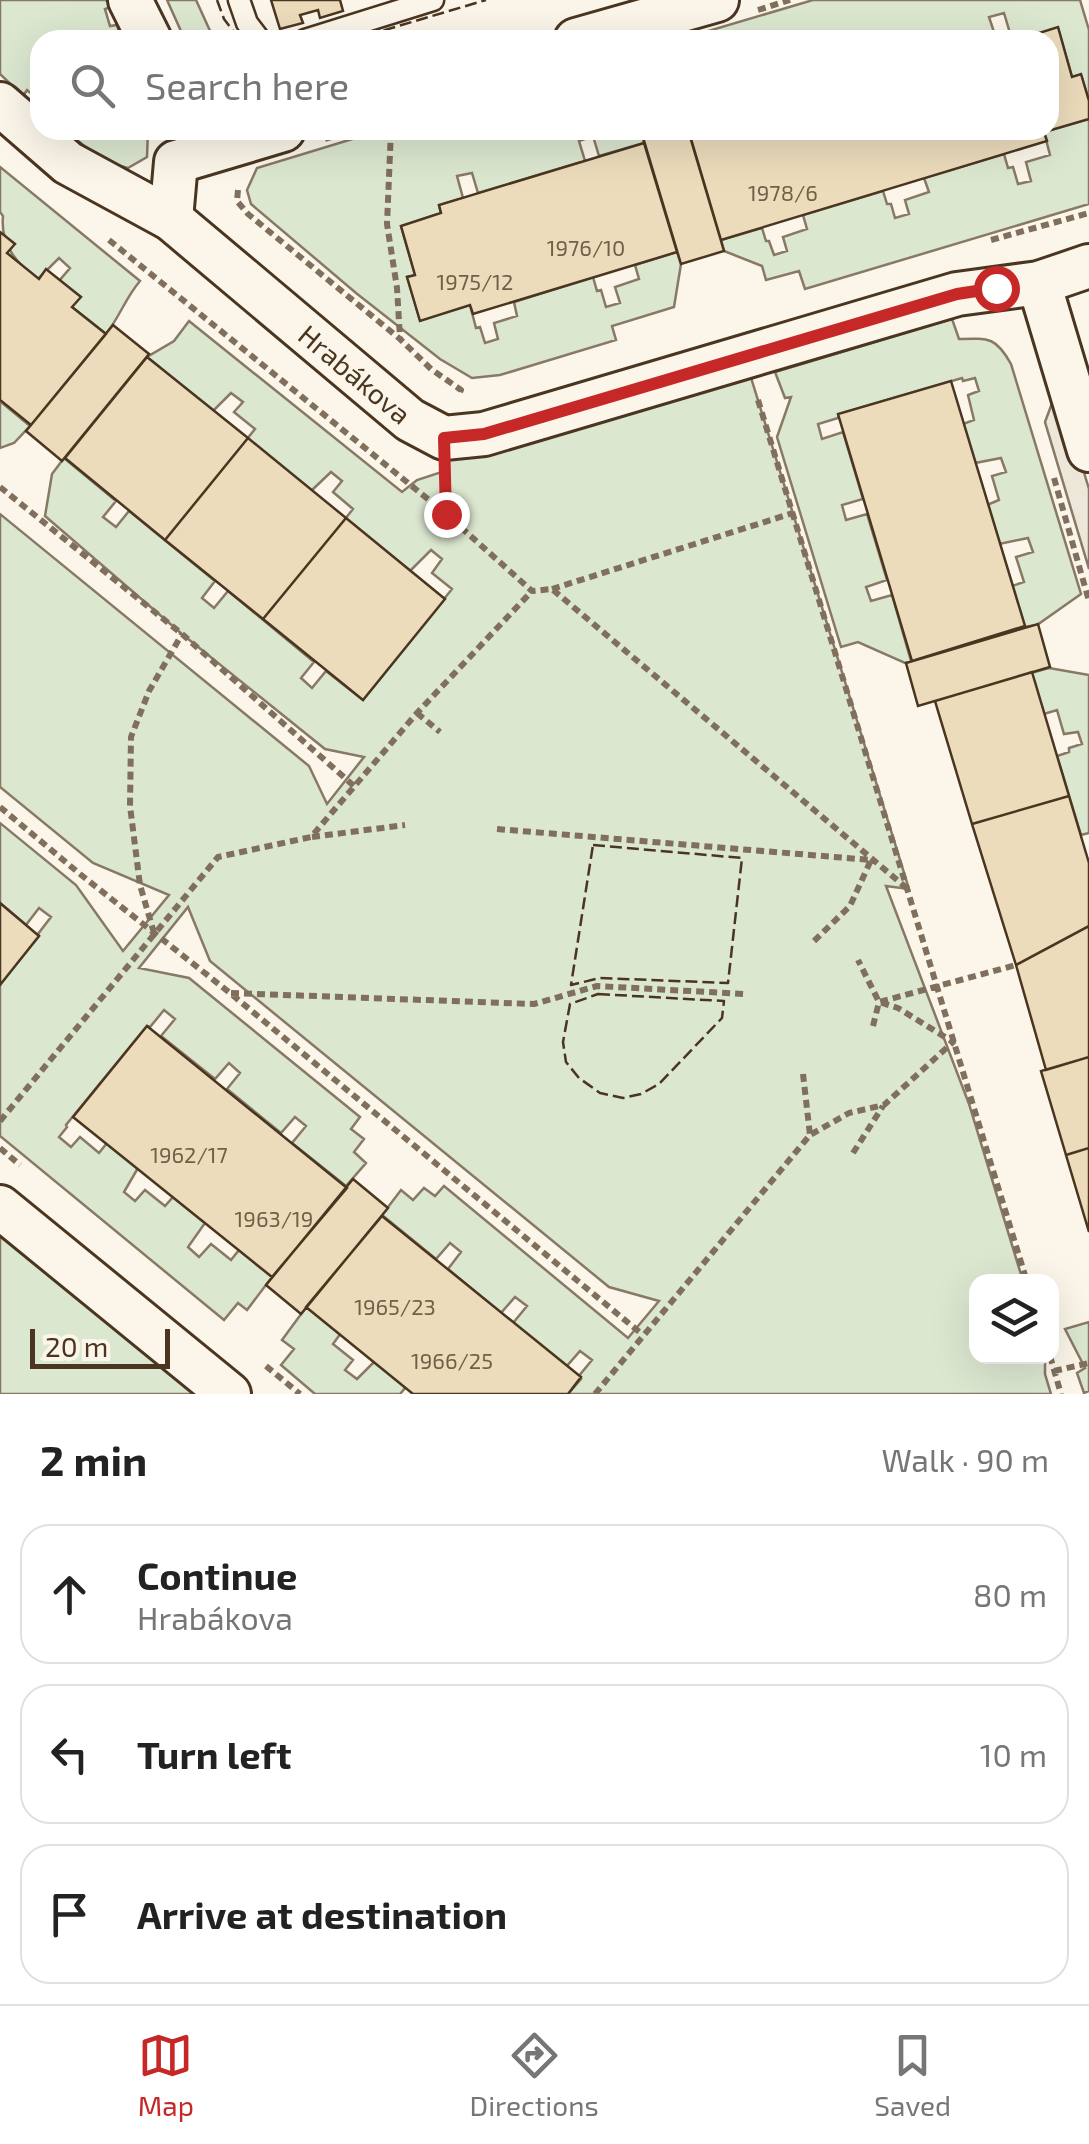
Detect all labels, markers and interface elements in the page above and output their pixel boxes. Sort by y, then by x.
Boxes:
search box [30,30,1059,140]
icon: search [65,58,120,113]
text: Search here [145,62,349,108]
house number: 1978/6 [748,179,818,205]
house number: 1976/10 [547,234,625,260]
route start [974,266,1020,312]
house number: 1975/12 [437,268,513,294]
street label: Hrabákova [292,317,418,431]
route end [424,492,470,538]
house number: 1962/17 [150,1141,228,1167]
house number: 1963/19 [235,1205,313,1231]
map controls [969,1274,1059,1364]
button: layers [969,1274,1059,1364]
house number: 1965/23 [354,1293,436,1319]
scale bar [30,1324,170,1368]
text: 20 m [45,1329,108,1363]
house number: 1966/25 [411,1347,493,1373]
text: 2 min [40,1434,147,1484]
text: Walk · 90 m [881,1440,1049,1478]
text: Continue [137,1552,297,1598]
icon: ahead [42,1567,97,1622]
text: 80 m [973,1575,1047,1613]
text: Hrabákova [137,1598,293,1636]
icon: left [42,1727,97,1782]
text: Turn left [137,1731,292,1777]
text: 10 m [980,1735,1047,1773]
icon: arrive [42,1887,97,1942]
text: Arrive at destination [137,1891,507,1937]
tab: Map [138,2028,194,2122]
tab: Directions [470,2028,599,2122]
tab: Saved [874,2028,951,2122]

